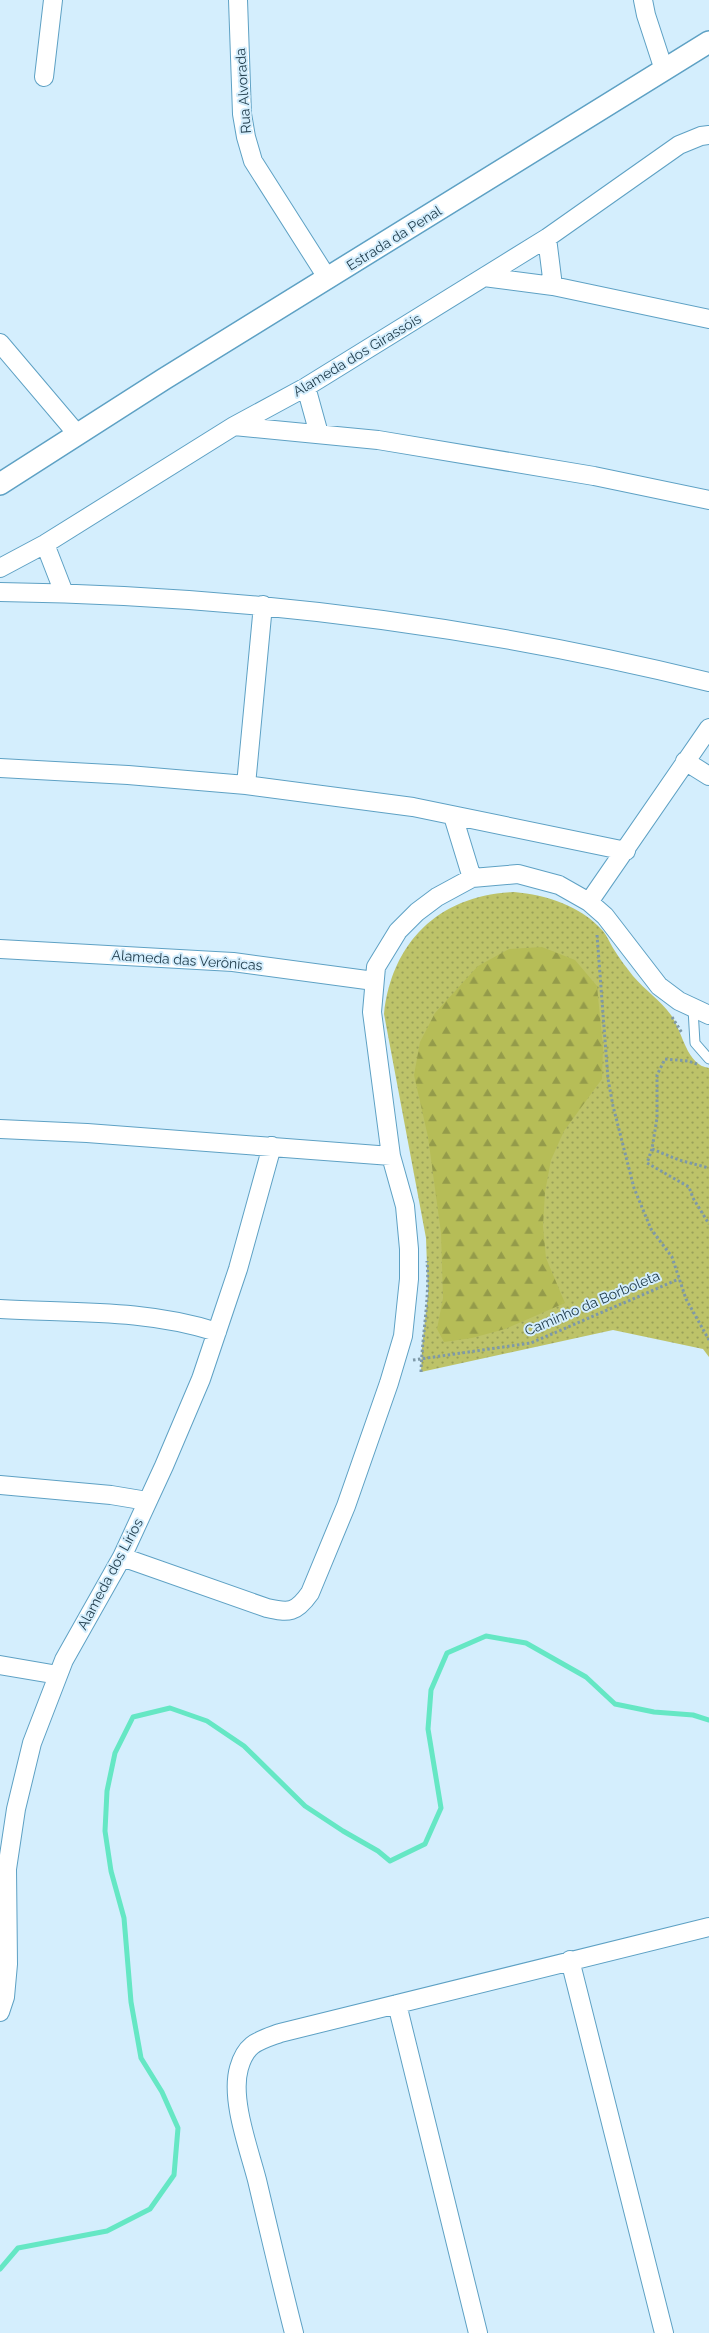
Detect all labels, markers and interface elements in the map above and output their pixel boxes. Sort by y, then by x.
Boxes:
street label: Rua Alvorada [232,48,254,134]
street label: Estrada da Penal [344,202,444,274]
street label: Alameda dos Girassóis [290,310,424,400]
street label: Alameda das Verônicas [111,947,263,973]
street label: Caminho da Borboleta [522,1267,662,1339]
street label: Alameda dos Lírios [74,1516,146,1632]

